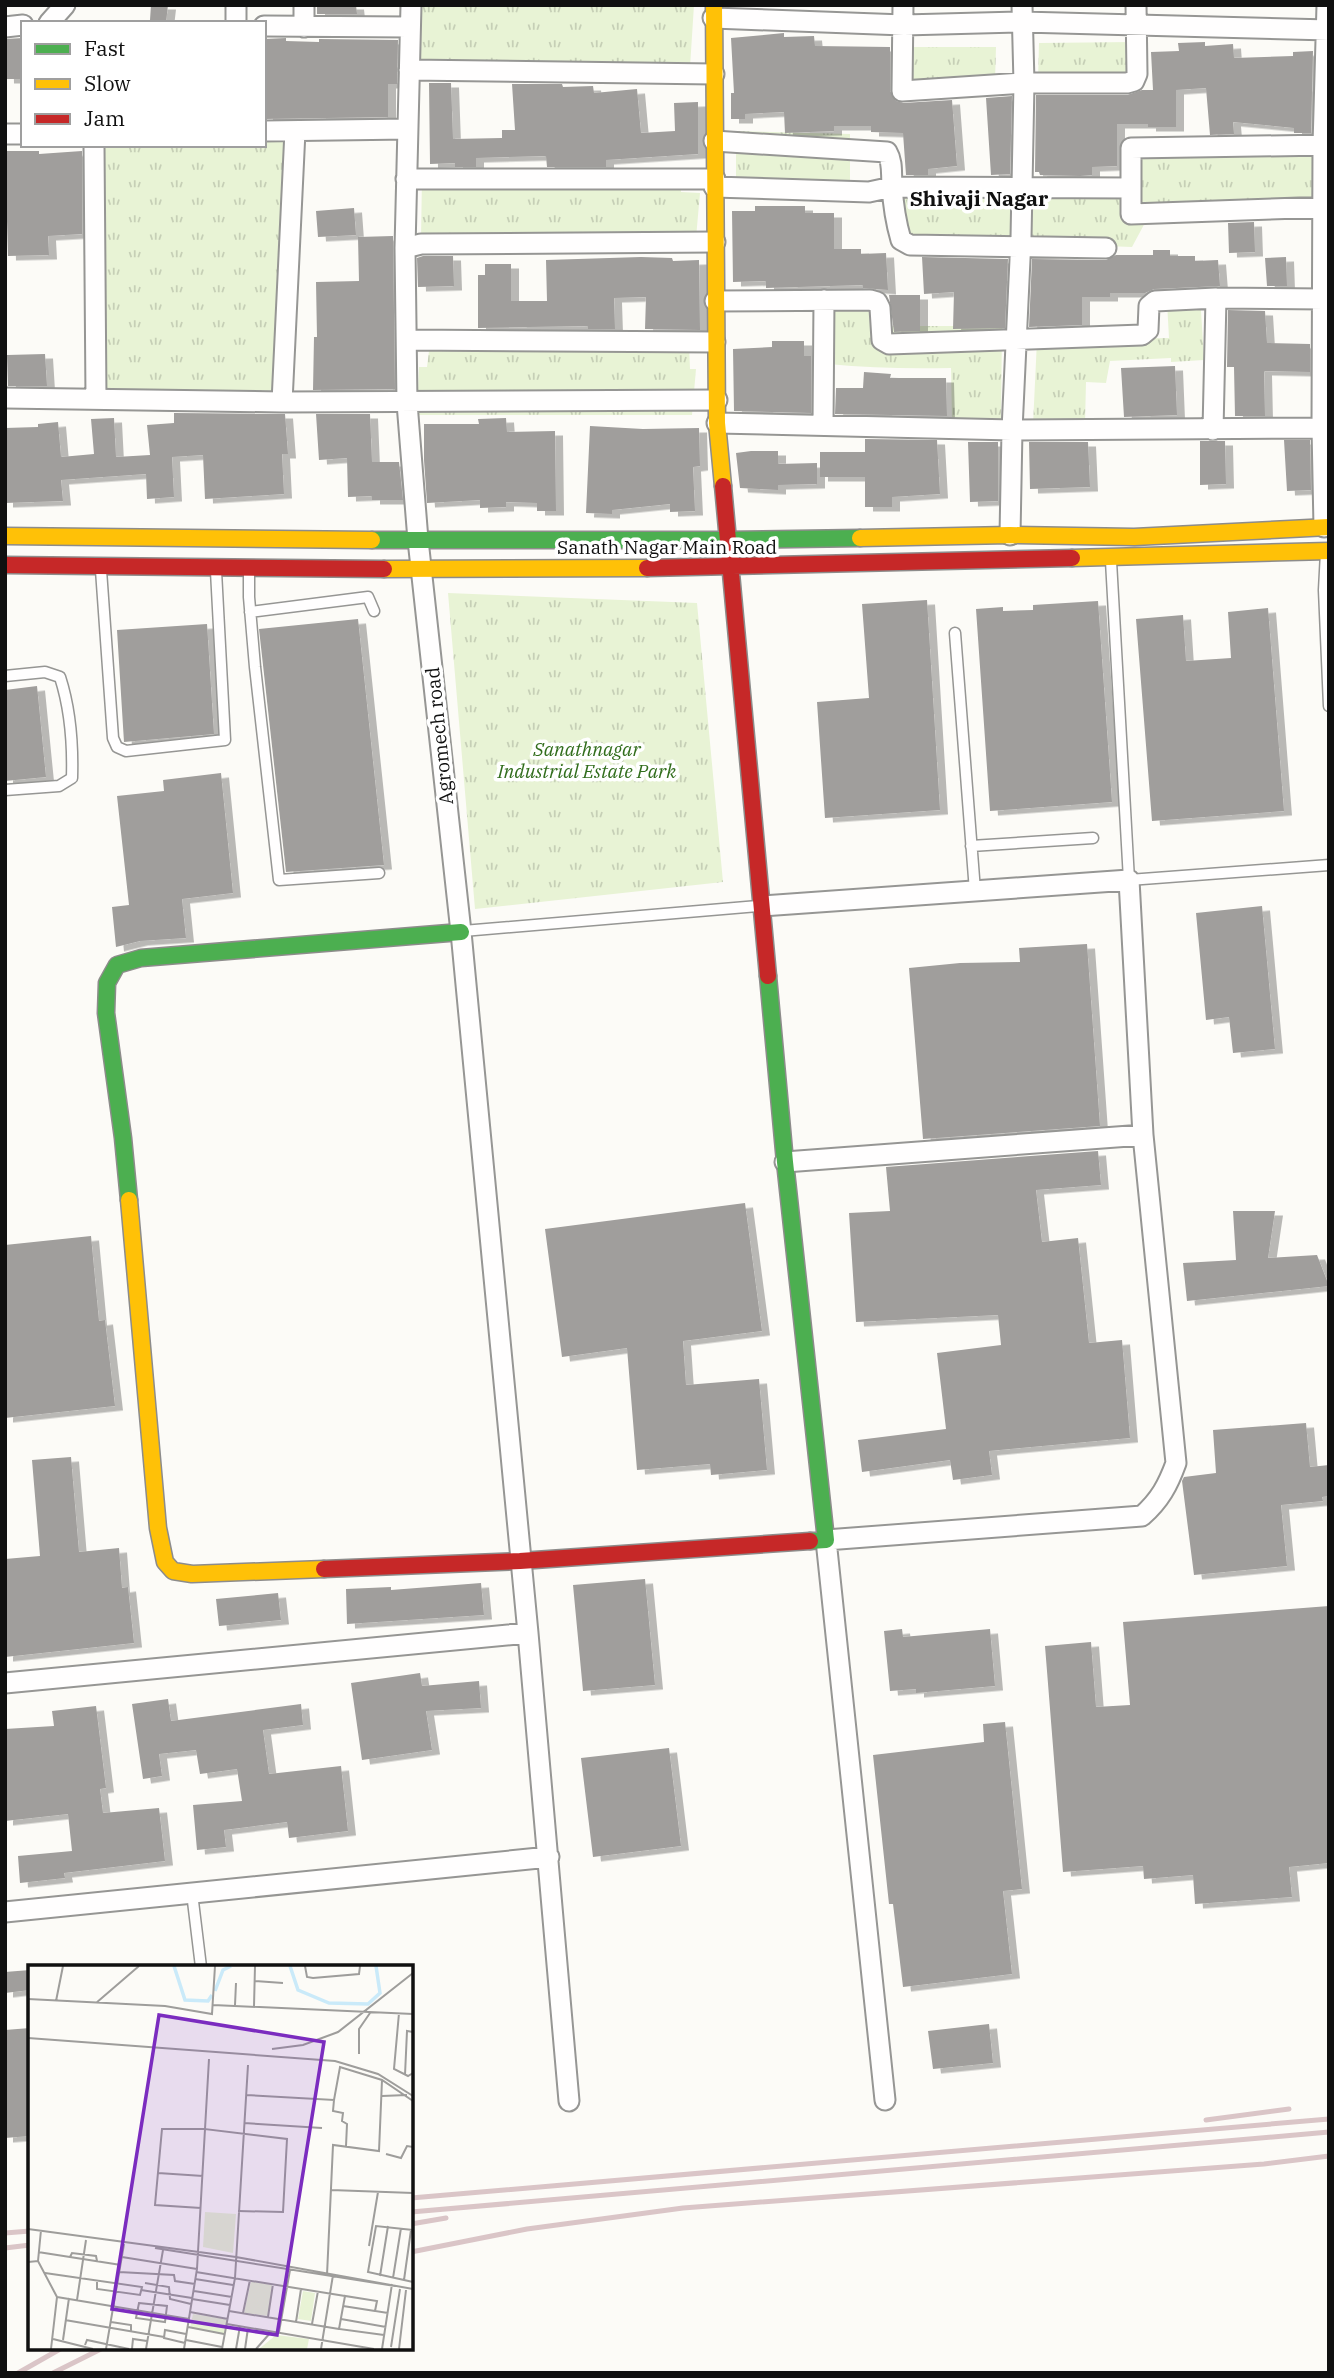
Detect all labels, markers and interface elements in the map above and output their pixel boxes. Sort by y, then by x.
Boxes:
legend [21,21,266,147]
text: Fast [84,34,125,62]
text: Slow [84,69,131,97]
text: Jam [84,104,125,132]
district label: Shivaji Nagar [910,184,1049,212]
street label: Sanath Nagar Main Road [557,535,777,559]
street label: Agromech road [420,666,458,806]
park label: Sanathnagar Industrial Estate Park [497,737,677,783]
inset map [28,1965,413,2350]

